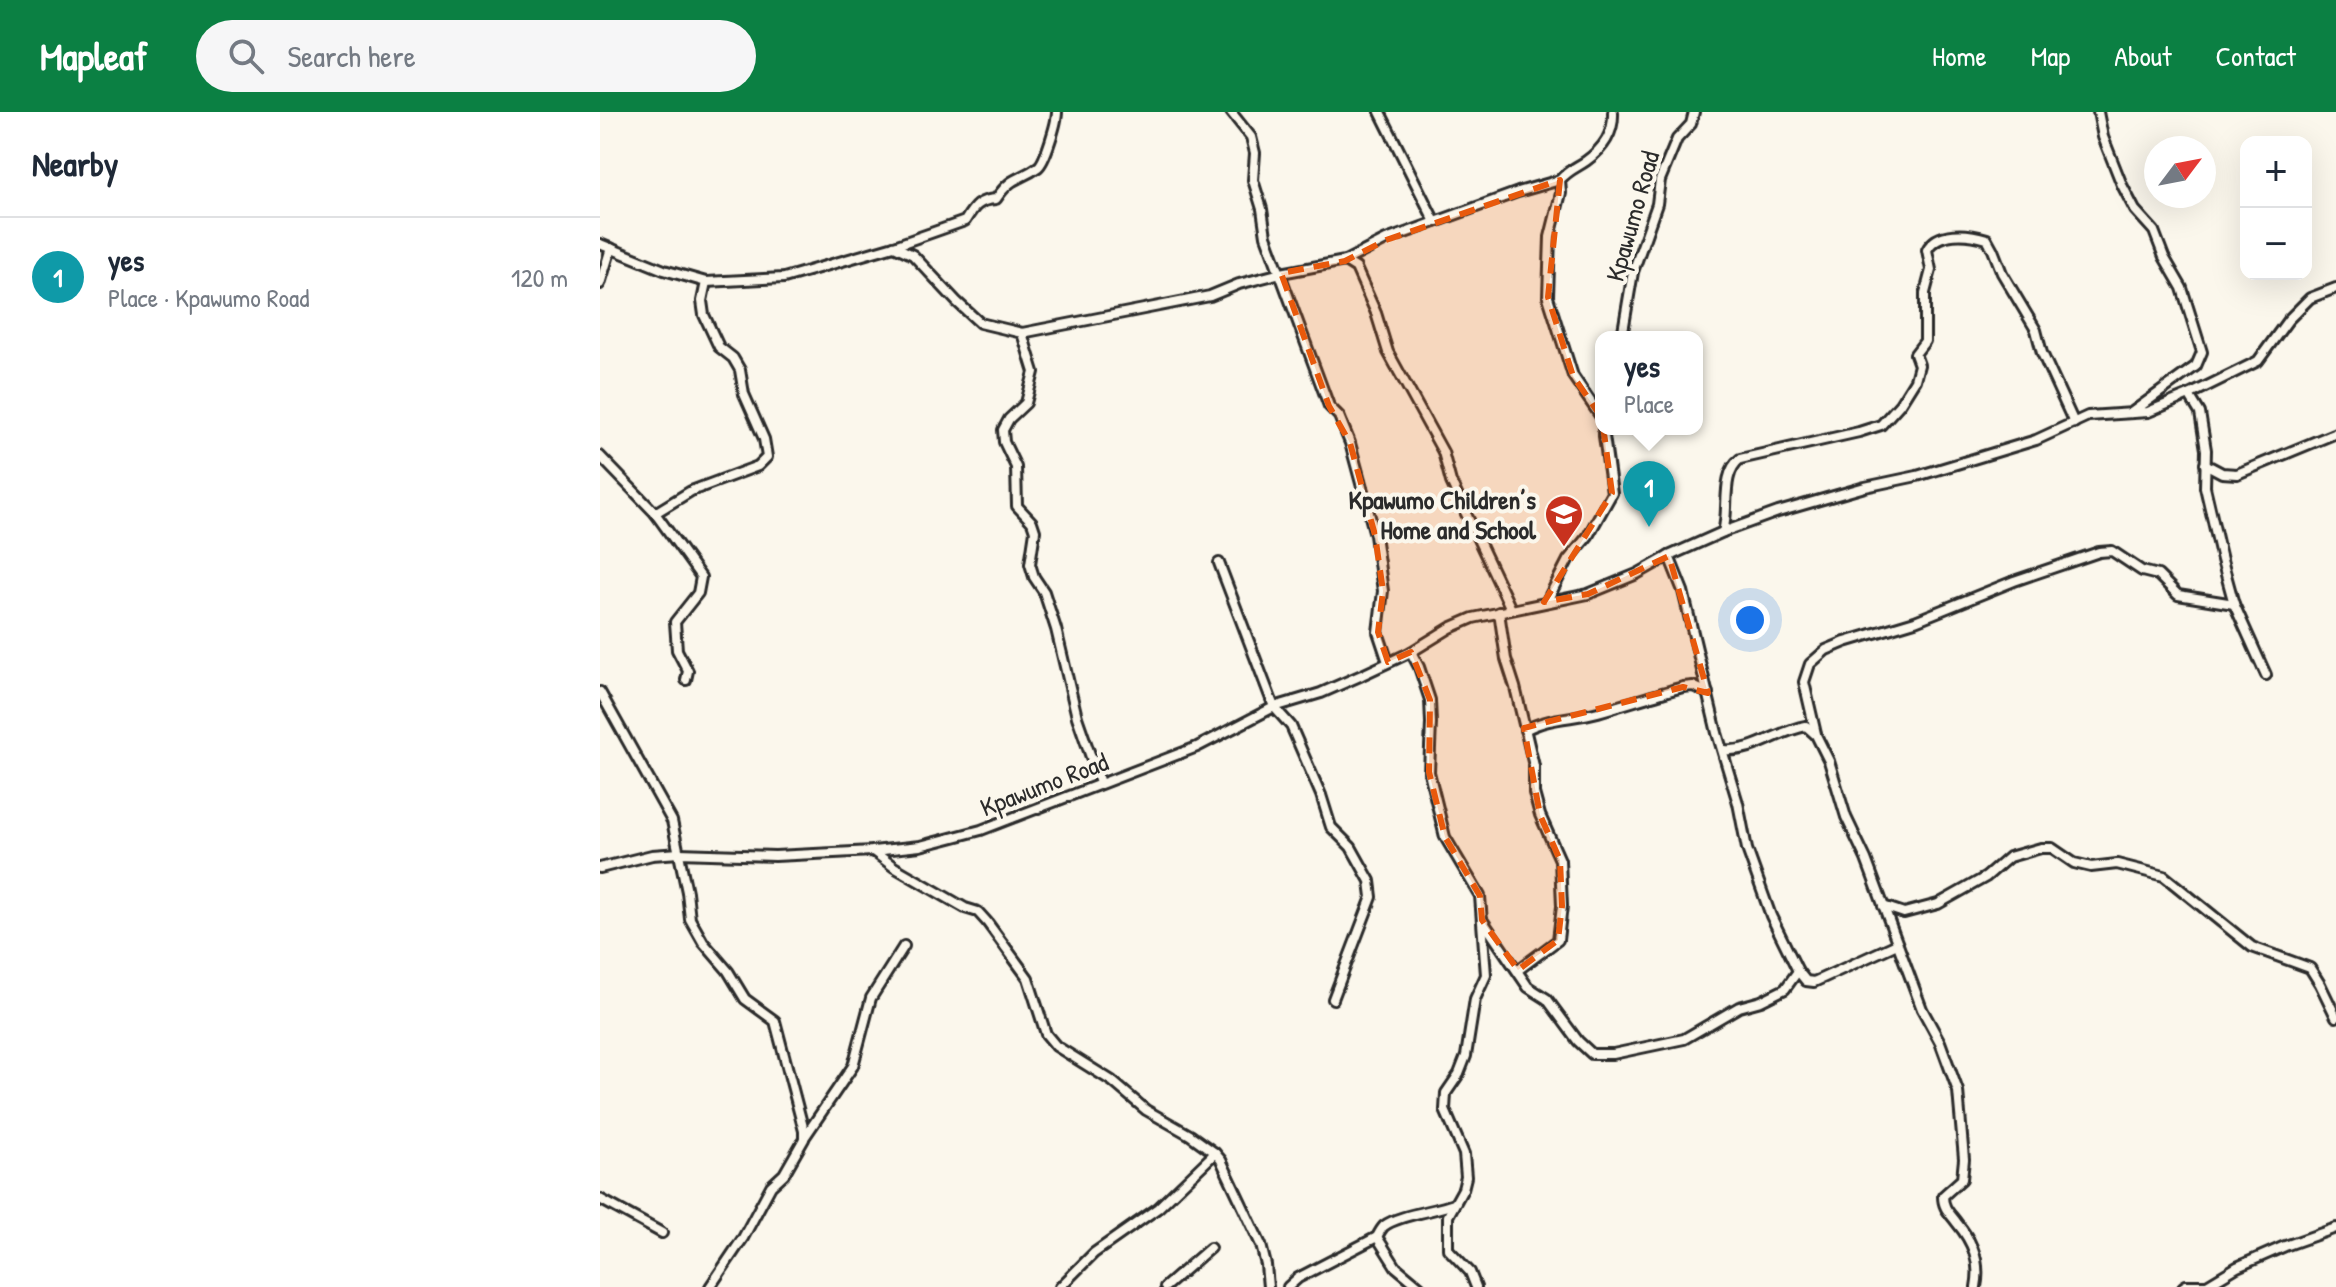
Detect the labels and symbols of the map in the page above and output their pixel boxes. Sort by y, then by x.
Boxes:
north arrow [2144,136,2216,208]
street label: Kpawumo Road [1597,147,1667,285]
pin: 1 [1623,461,1675,527]
place label: Kpawumo Children’s Home and School [1349,482,1537,547]
school or university icon: Kpawumo Children’s Home and School [1543,493,1585,548]
your location [1730,600,1770,640]
street label: Kpawumo Road [975,744,1113,824]

